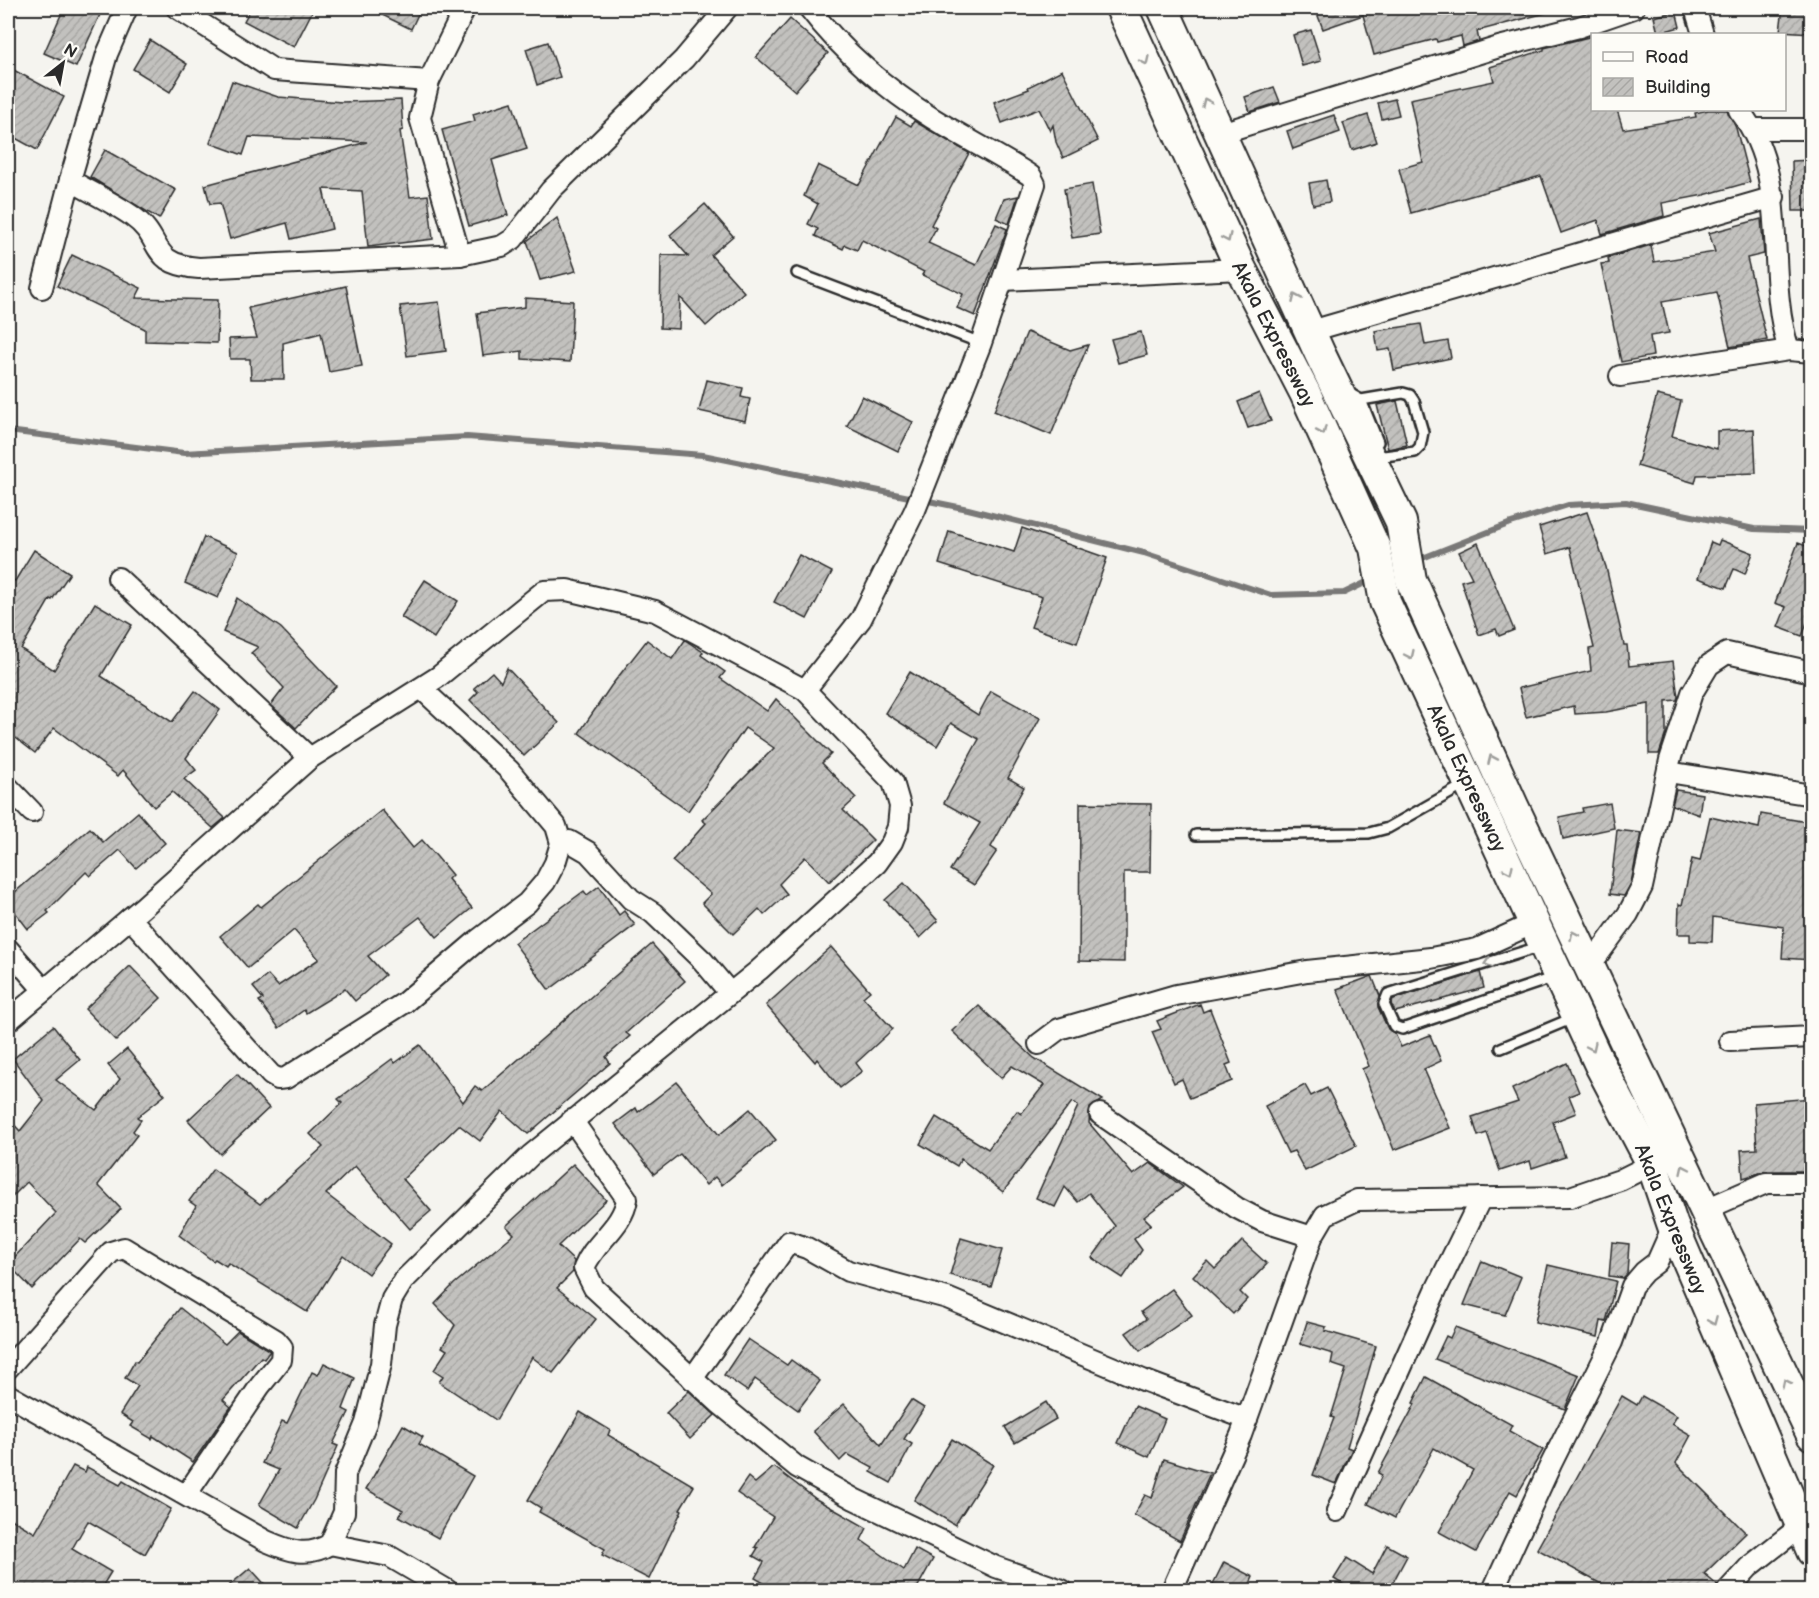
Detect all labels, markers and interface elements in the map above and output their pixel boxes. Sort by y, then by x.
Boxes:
north arrow [33,33,93,93]
legend [1591,33,1786,111]
text: N [60,40,80,63]
text: Road [1645,47,1689,68]
one-way arrow [1138,54,1150,65]
text: Building [1645,77,1711,98]
one-way arrow [1202,97,1214,108]
one-way arrow [1219,231,1231,242]
street label: Akala Expressway [1226,258,1320,411]
one-way arrow [1291,294,1303,305]
one-way arrow [1315,425,1327,436]
one-way arrow [1402,649,1414,660]
street label: Akala Expressway [1421,701,1511,856]
one-way arrow [1487,754,1499,765]
one-way arrow [1502,864,1514,875]
one-way arrow [1570,931,1582,942]
one-way arrow [1483,956,1494,968]
one-way arrow [1584,1040,1596,1051]
street label: Akala Expressway [1629,1141,1711,1298]
one-way arrow [1680,1164,1692,1175]
one-way arrow [1706,1314,1718,1325]
one-way arrow [1782,1378,1794,1389]

